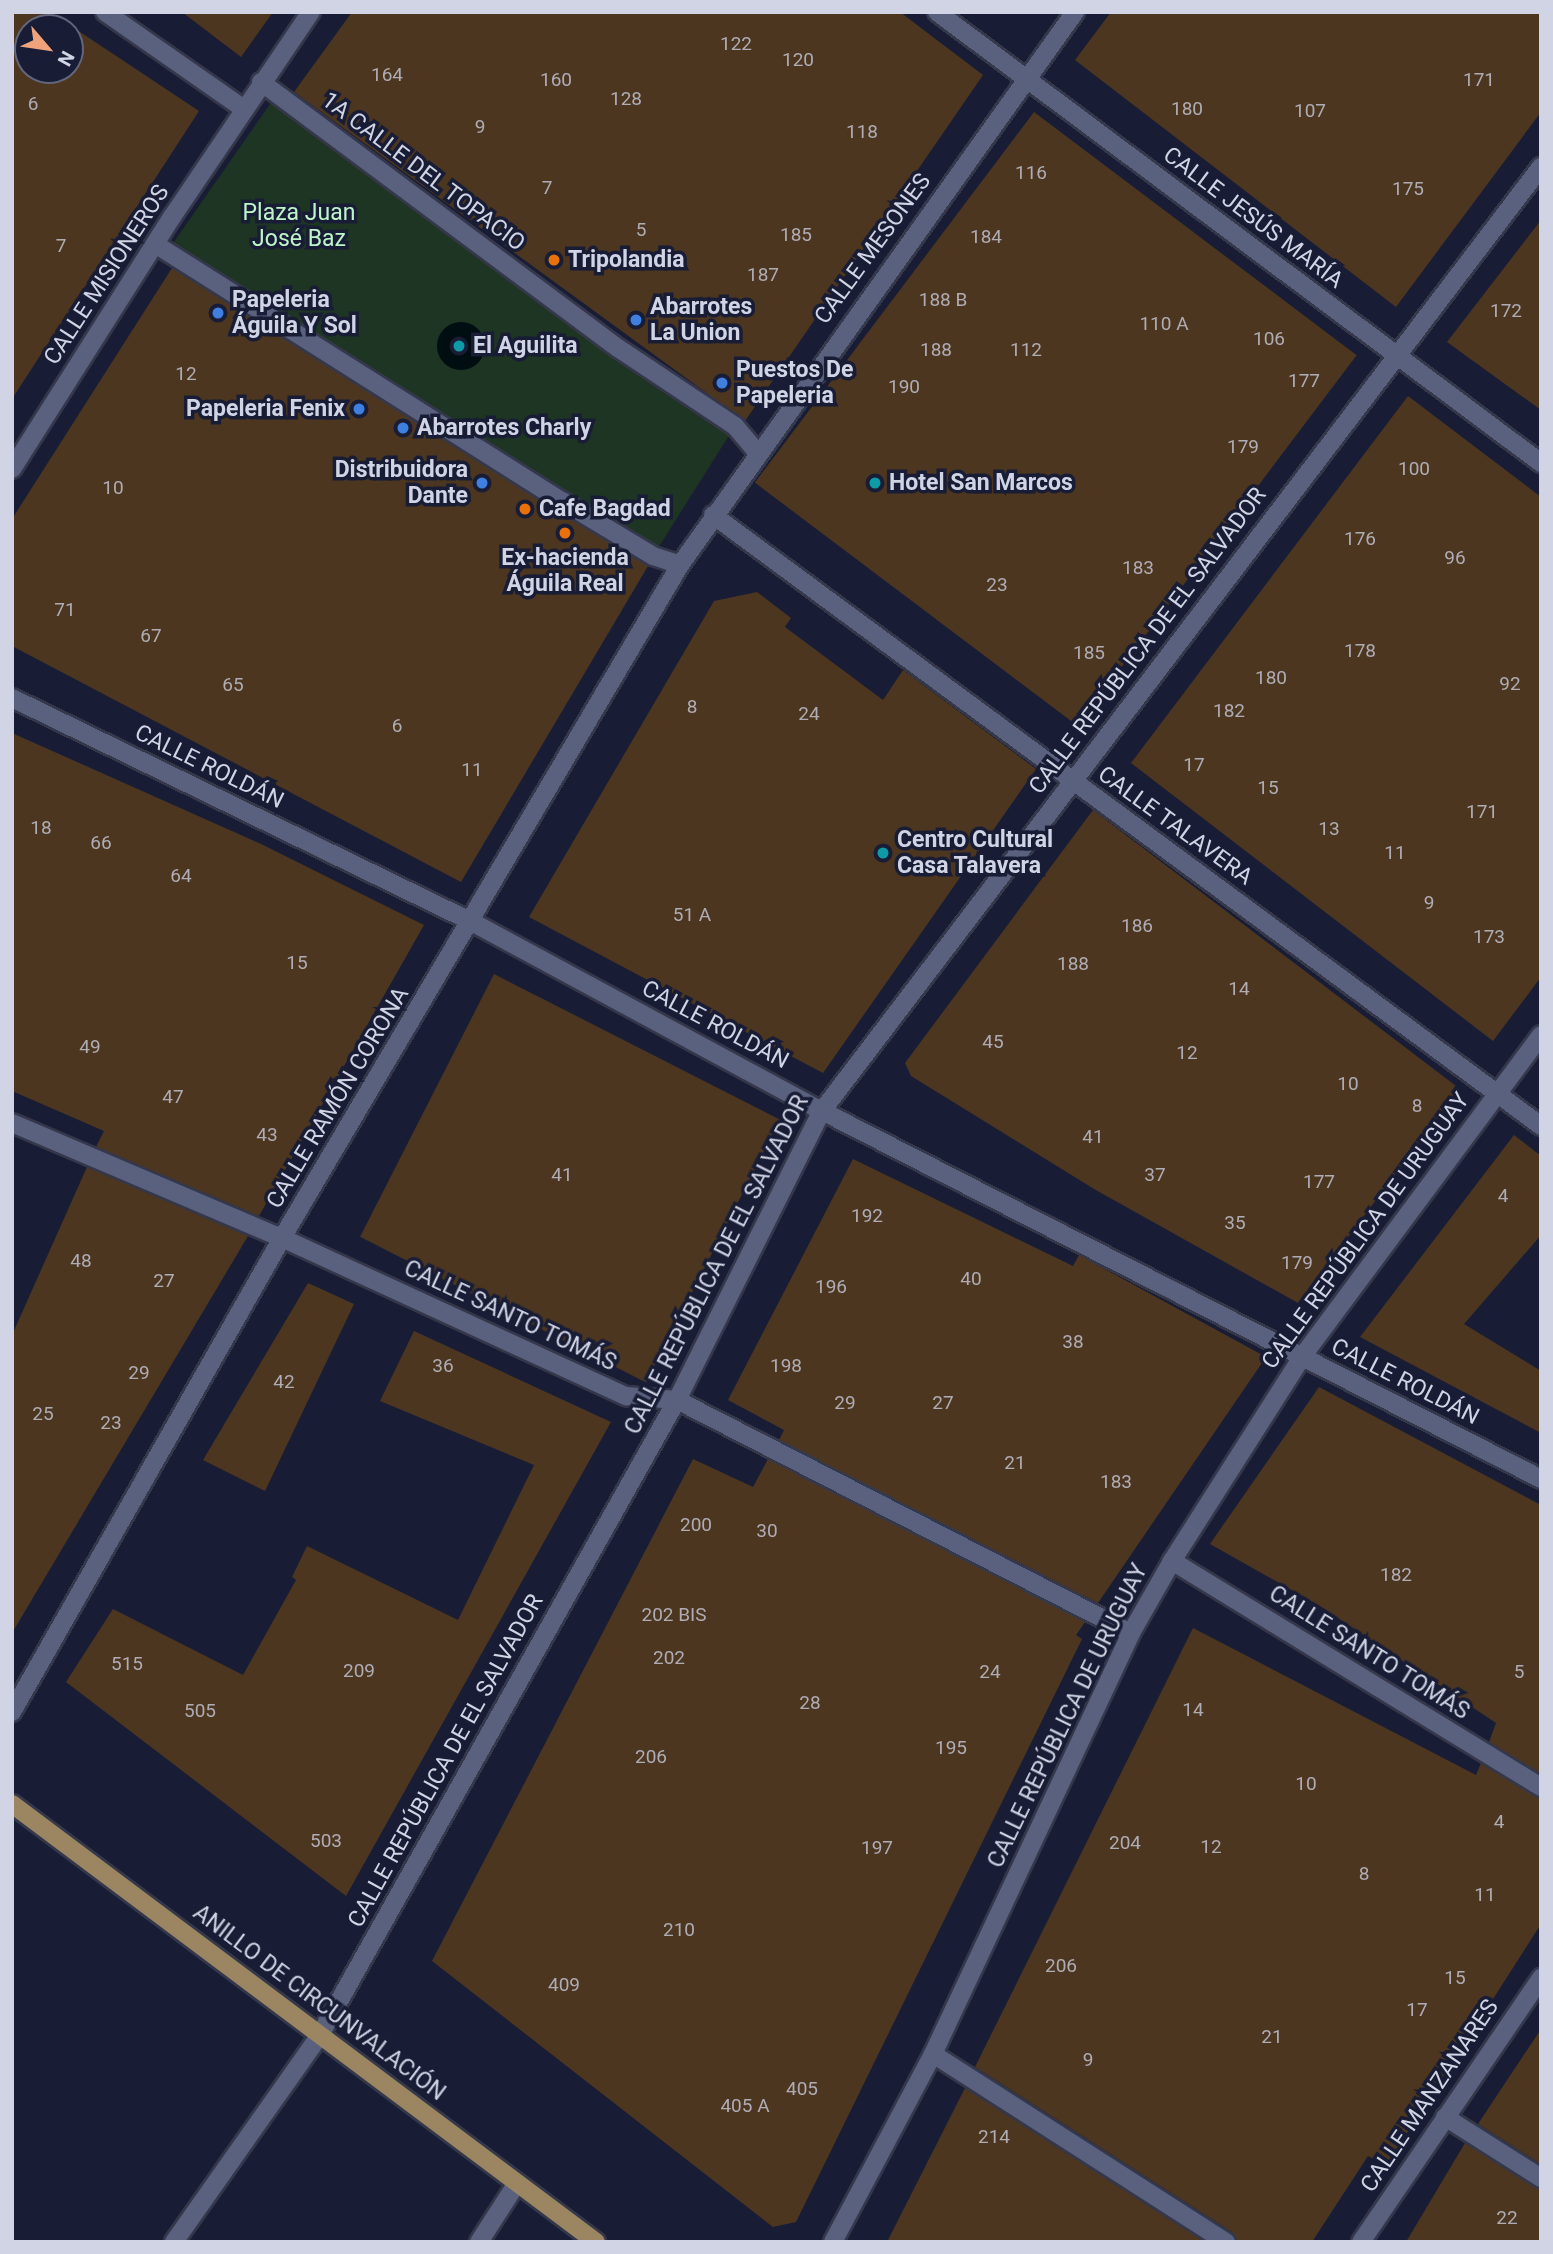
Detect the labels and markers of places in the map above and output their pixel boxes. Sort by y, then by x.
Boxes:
place label: Tripolandia [568,246,685,274]
marker: Tripolandia [546,252,562,268]
place label: Papeleria Águila Y Sol [232,286,357,340]
place label: Abarrotes La Union [650,293,752,347]
marker: Papeleria Águila Y Sol [210,305,226,321]
marker: Abarrotes La Union [628,312,644,328]
place label: El Aguilita [473,332,578,360]
marker: El Aguilita [451,338,467,354]
place label: Puestos De Papeleria [736,356,853,410]
marker: Puestos De Papeleria [714,375,730,391]
place label: Papeleria Fenix [186,395,345,423]
marker: Papeleria Fenix [351,401,367,417]
place label: Abarrotes Charly [417,414,591,442]
marker: Abarrotes Charly [395,420,411,436]
place label: Distribuidora Dante [335,456,468,510]
place label: Hotel San Marcos [889,469,1073,497]
marker: Distribuidora Dante [474,475,490,491]
marker: Hotel San Marcos [867,475,883,491]
place label: Cafe Bagdad [539,495,671,523]
marker: Cafe Bagdad [517,501,533,517]
marker: Ex-hacienda Águila Real [557,525,573,541]
place label: Ex-hacienda Águila Real [501,544,629,598]
place label: Centro Cultural Casa Talavera [897,826,1053,880]
marker: Centro Cultural Casa Talavera [875,845,891,861]

